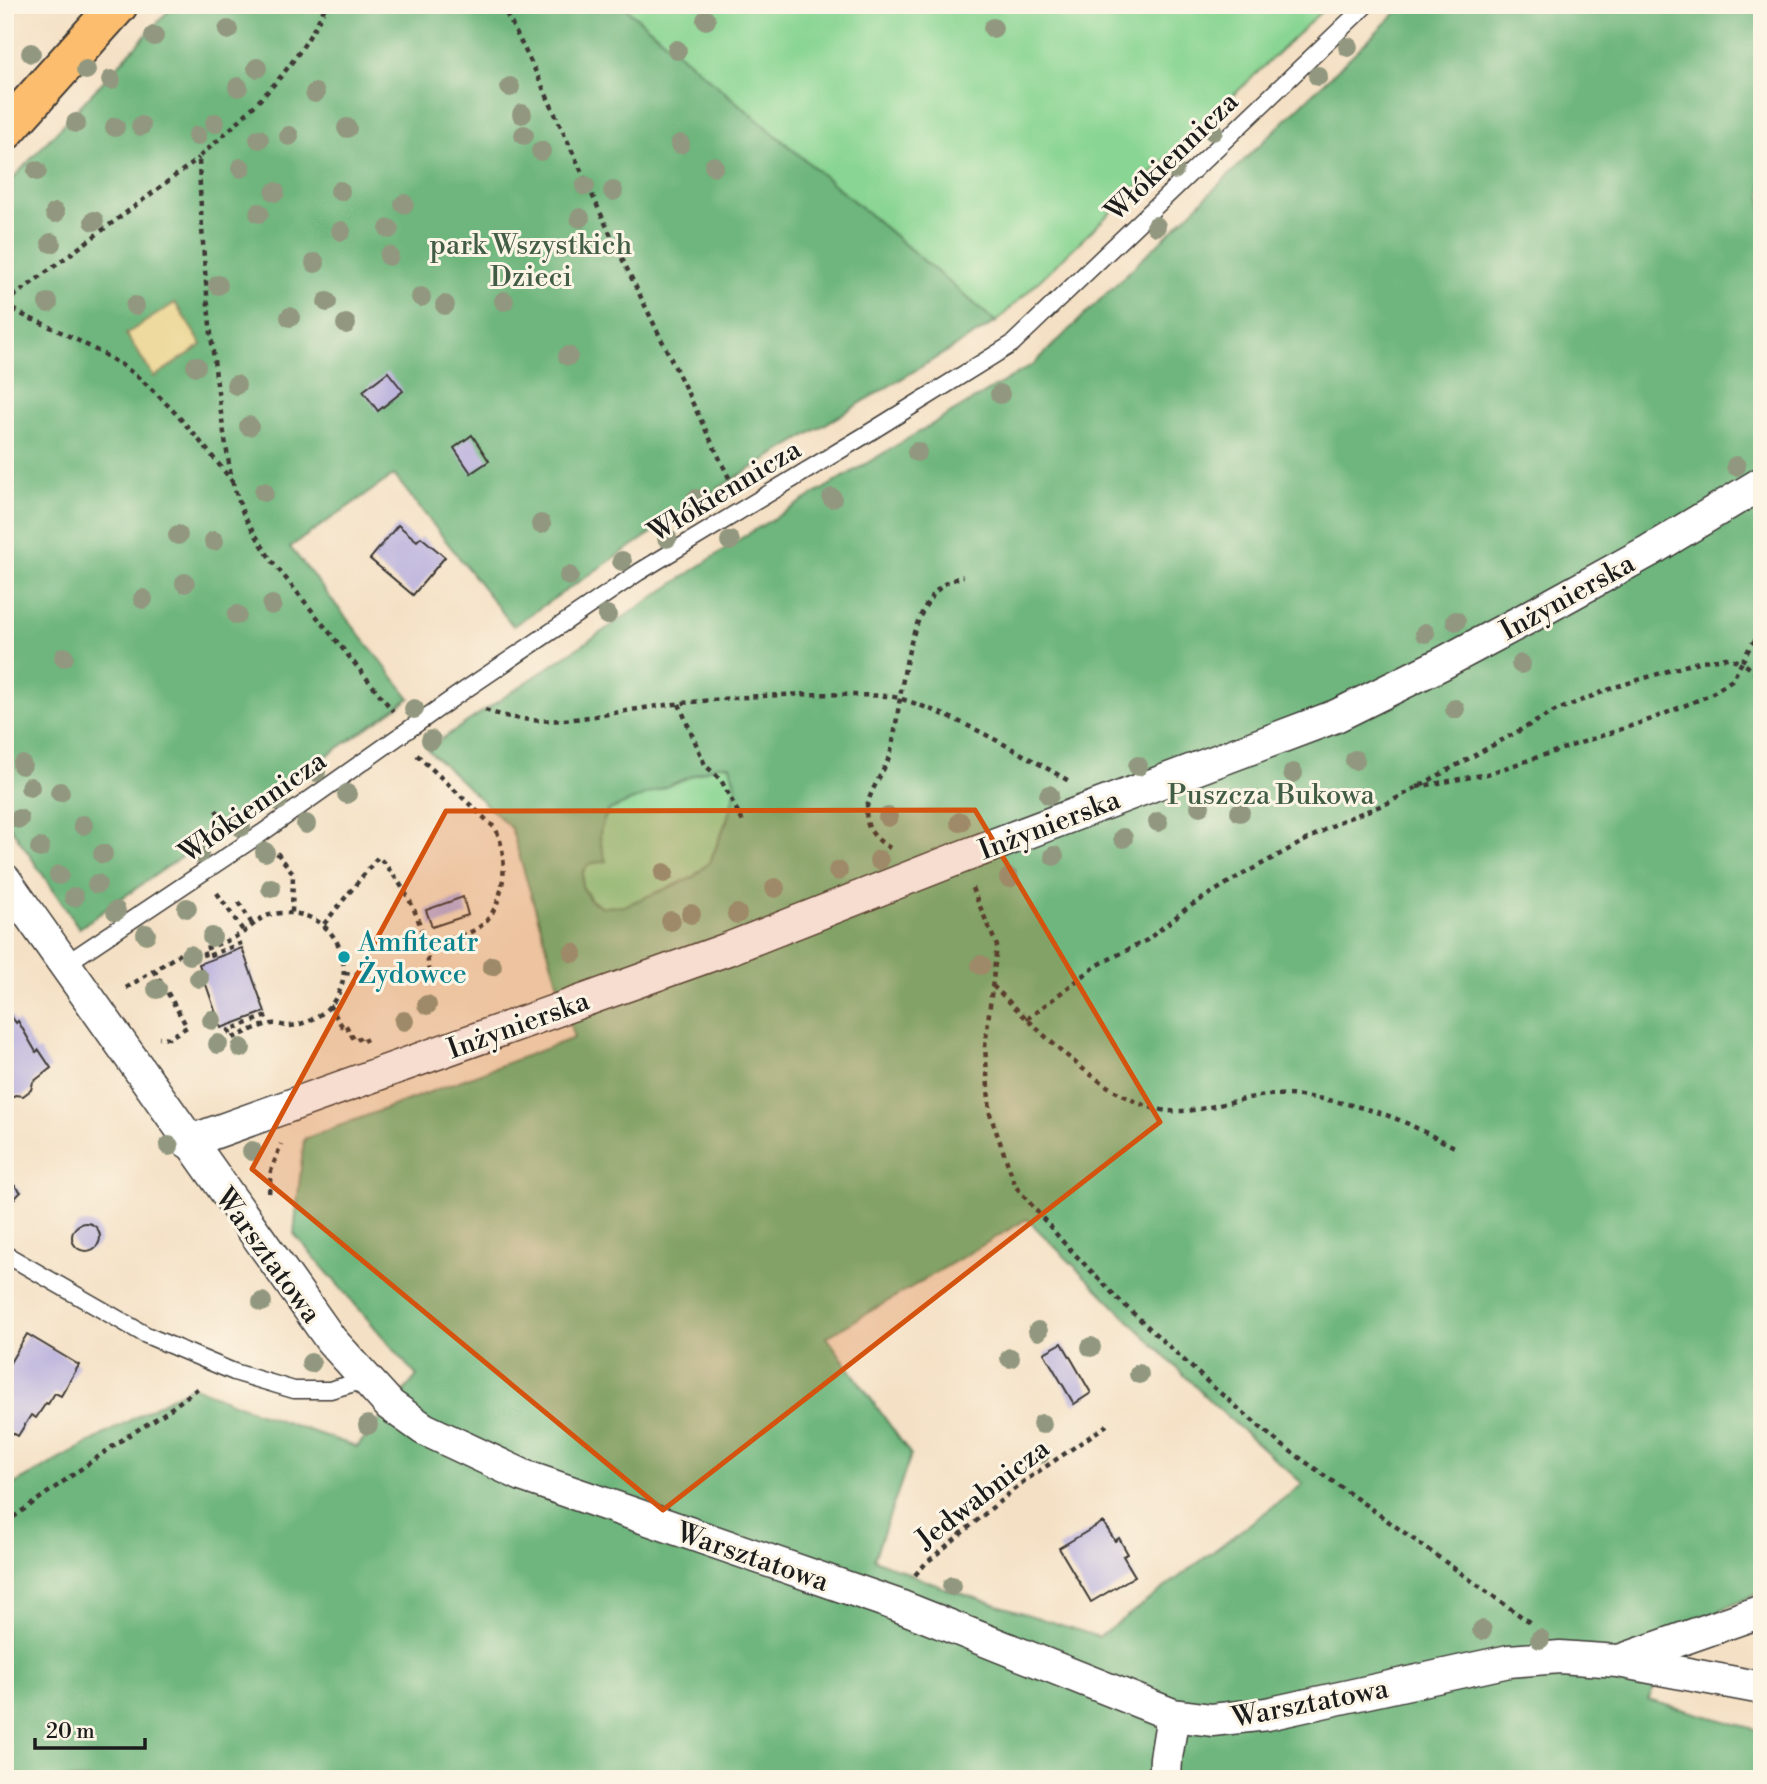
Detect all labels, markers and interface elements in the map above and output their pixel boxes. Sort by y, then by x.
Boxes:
street label: Włókiennicza [1097,84,1247,230]
park label: park Wszystkich Dzieci [430,228,633,295]
street label: Włókiennicza [641,432,808,551]
street label: Inżynierska [1494,546,1642,649]
street label: Włókiennicza [172,743,334,871]
park label: Puszcza Bukowa [1167,778,1376,813]
street label: Inżynierska [974,782,1126,868]
place label: Amfiteatr Żydowce [357,925,479,992]
marker: Amfiteatr Żydowce [336,949,352,965]
street label: Inżynierska [443,983,595,1067]
street label: Warsztatowa [206,1181,329,1331]
street label: Jedwabnicza [908,1431,1057,1558]
street label: Warsztatowa [671,1515,834,1600]
street label: Warsztatowa [1228,1671,1392,1736]
scale bar [35,1707,145,1751]
text: 20 m [46,1719,95,1745]

